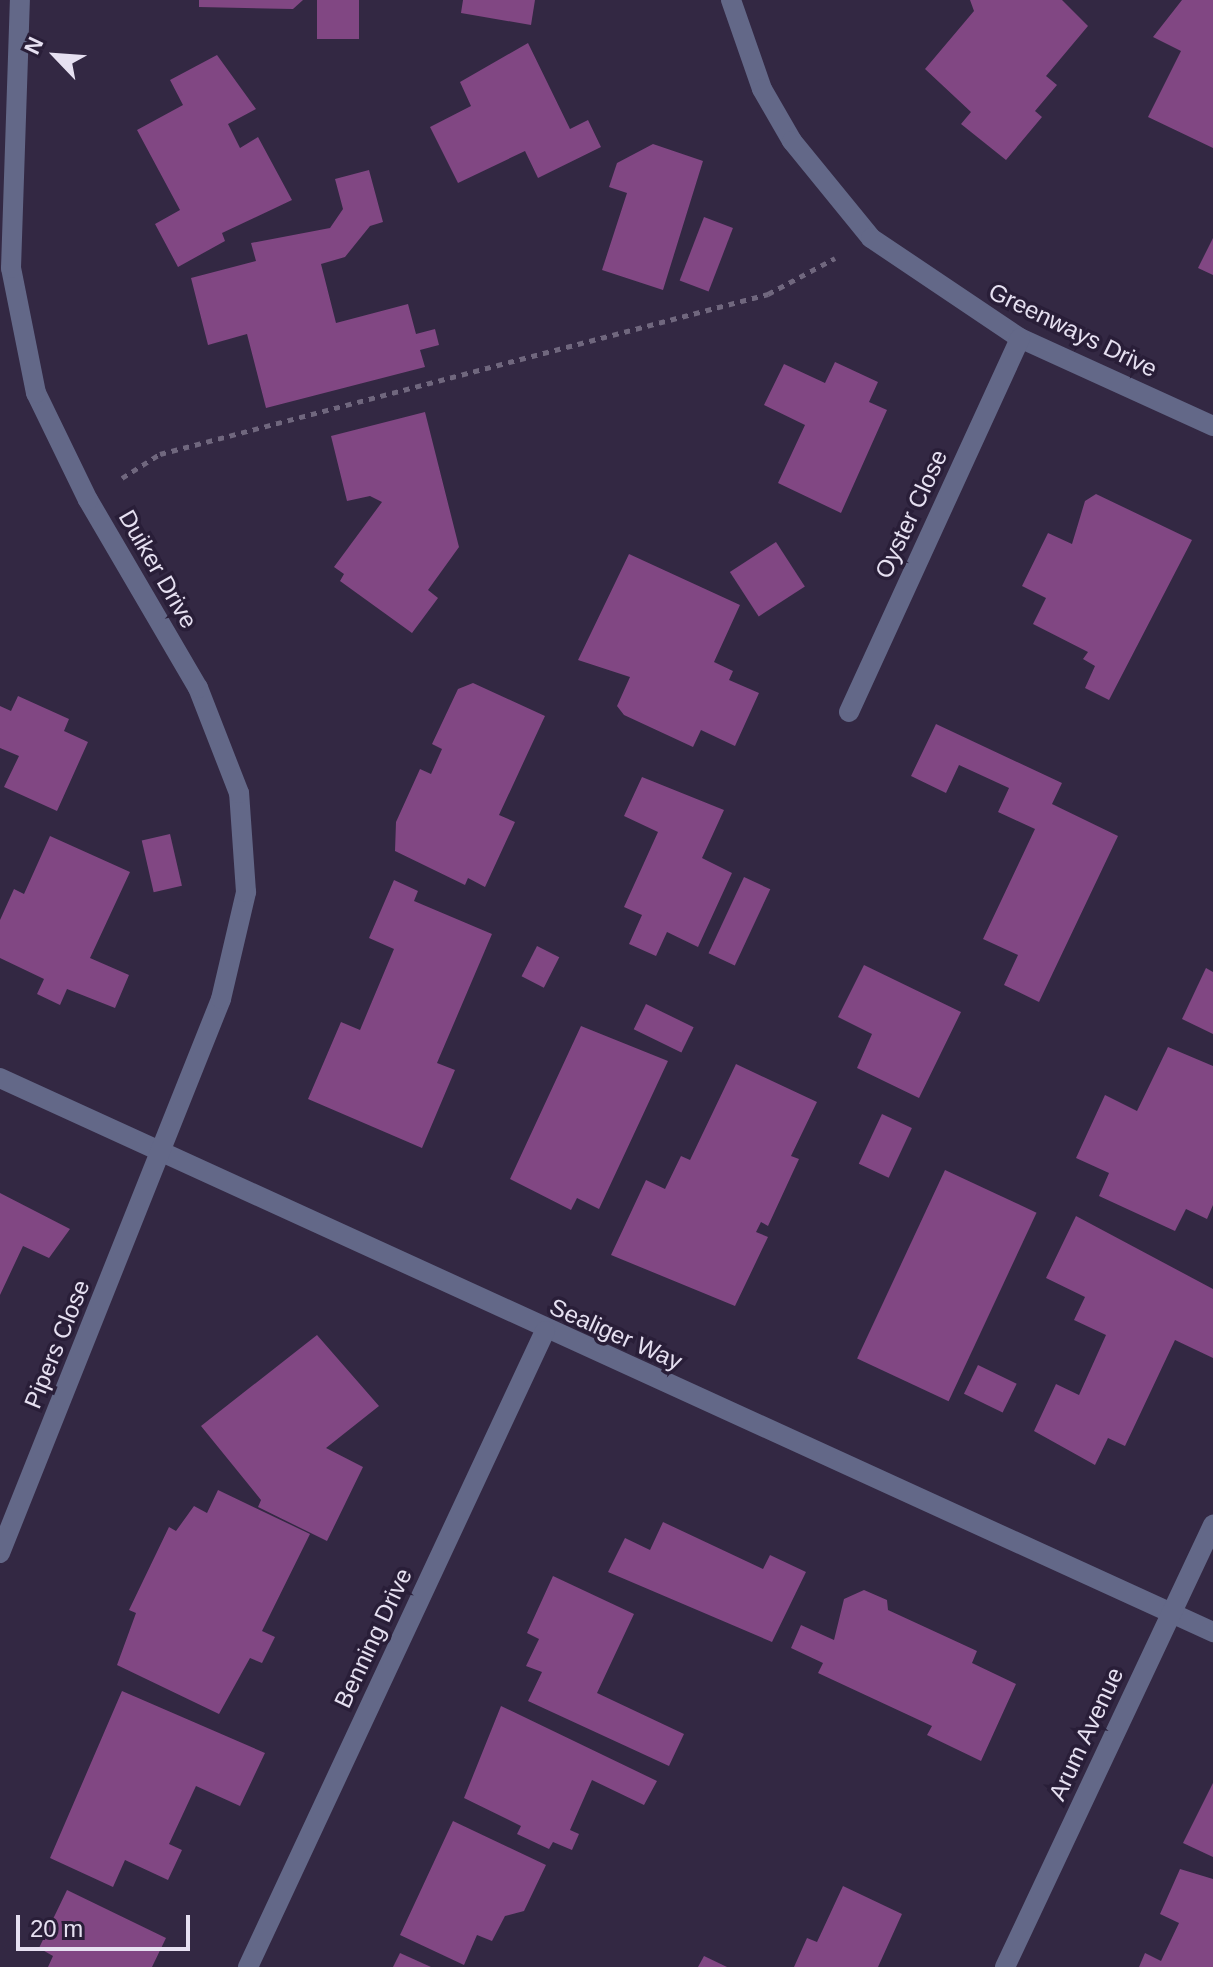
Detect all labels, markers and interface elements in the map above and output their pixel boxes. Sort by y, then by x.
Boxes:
north arrow [16,16,96,96]
text: N [19,33,48,58]
street label: Greenways Drive [984,277,1162,383]
street label: Oyster Close [869,445,953,583]
street label: Duiker Drive [113,505,203,633]
street label: Pipers Close [18,1276,96,1412]
street label: Sealiger Way [545,1292,687,1376]
street label: Benning Drive [328,1564,418,1712]
street label: Arum Avenue [1042,1662,1130,1806]
scale bar [20,1899,194,1949]
text: 20 m [30,1915,83,1942]

